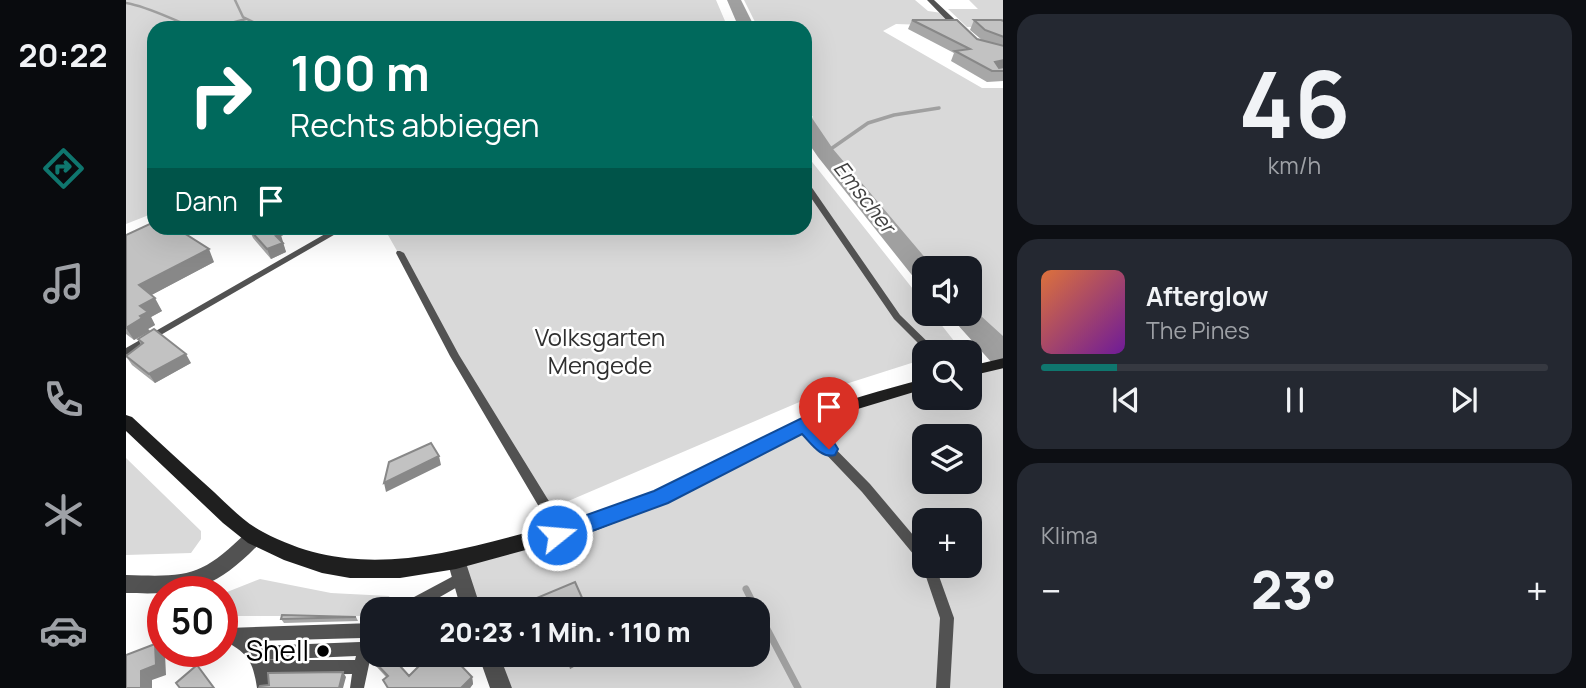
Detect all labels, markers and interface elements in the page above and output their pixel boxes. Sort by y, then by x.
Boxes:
text: 20:22 [18,33,108,77]
text: 100 m [290,39,430,106]
text: 46 [1239,41,1350,165]
icon: right [175,49,266,140]
text: Rechts abbiegen [290,103,540,147]
icon: directions [39,144,88,193]
text: km/h [1268,149,1321,181]
water label: Emscher [828,154,903,240]
icon: arrive [252,182,290,220]
text: Dann [175,183,238,219]
map controls [912,256,982,578]
button: sound [912,256,982,326]
icon: music [39,259,88,308]
text: Afterglow [1146,278,1268,314]
text: The Pines [1146,314,1250,346]
park label: Volksgarten Mengede [535,320,665,381]
button: search [912,340,982,410]
icon: phone [39,375,88,424]
pin [799,377,859,449]
icon: previous [1107,381,1145,419]
icon: pause [1276,381,1314,419]
icon: next [1445,381,1483,419]
icon: arrive [810,388,848,426]
button: layers [912,424,982,494]
icon: climate [39,490,88,539]
position arrow [520,498,594,572]
button: + [912,508,982,578]
text: Klima [1041,519,1098,551]
text: 23° [1251,554,1337,625]
text: − [1041,564,1062,616]
text: + [1526,564,1548,616]
speed limit sign: 50 [147,576,238,667]
icon: car [39,606,88,655]
text: 20:23 · 1 Min. · 110 m [439,614,691,650]
place label: Shell [246,631,309,669]
marker: Shell [315,643,331,659]

